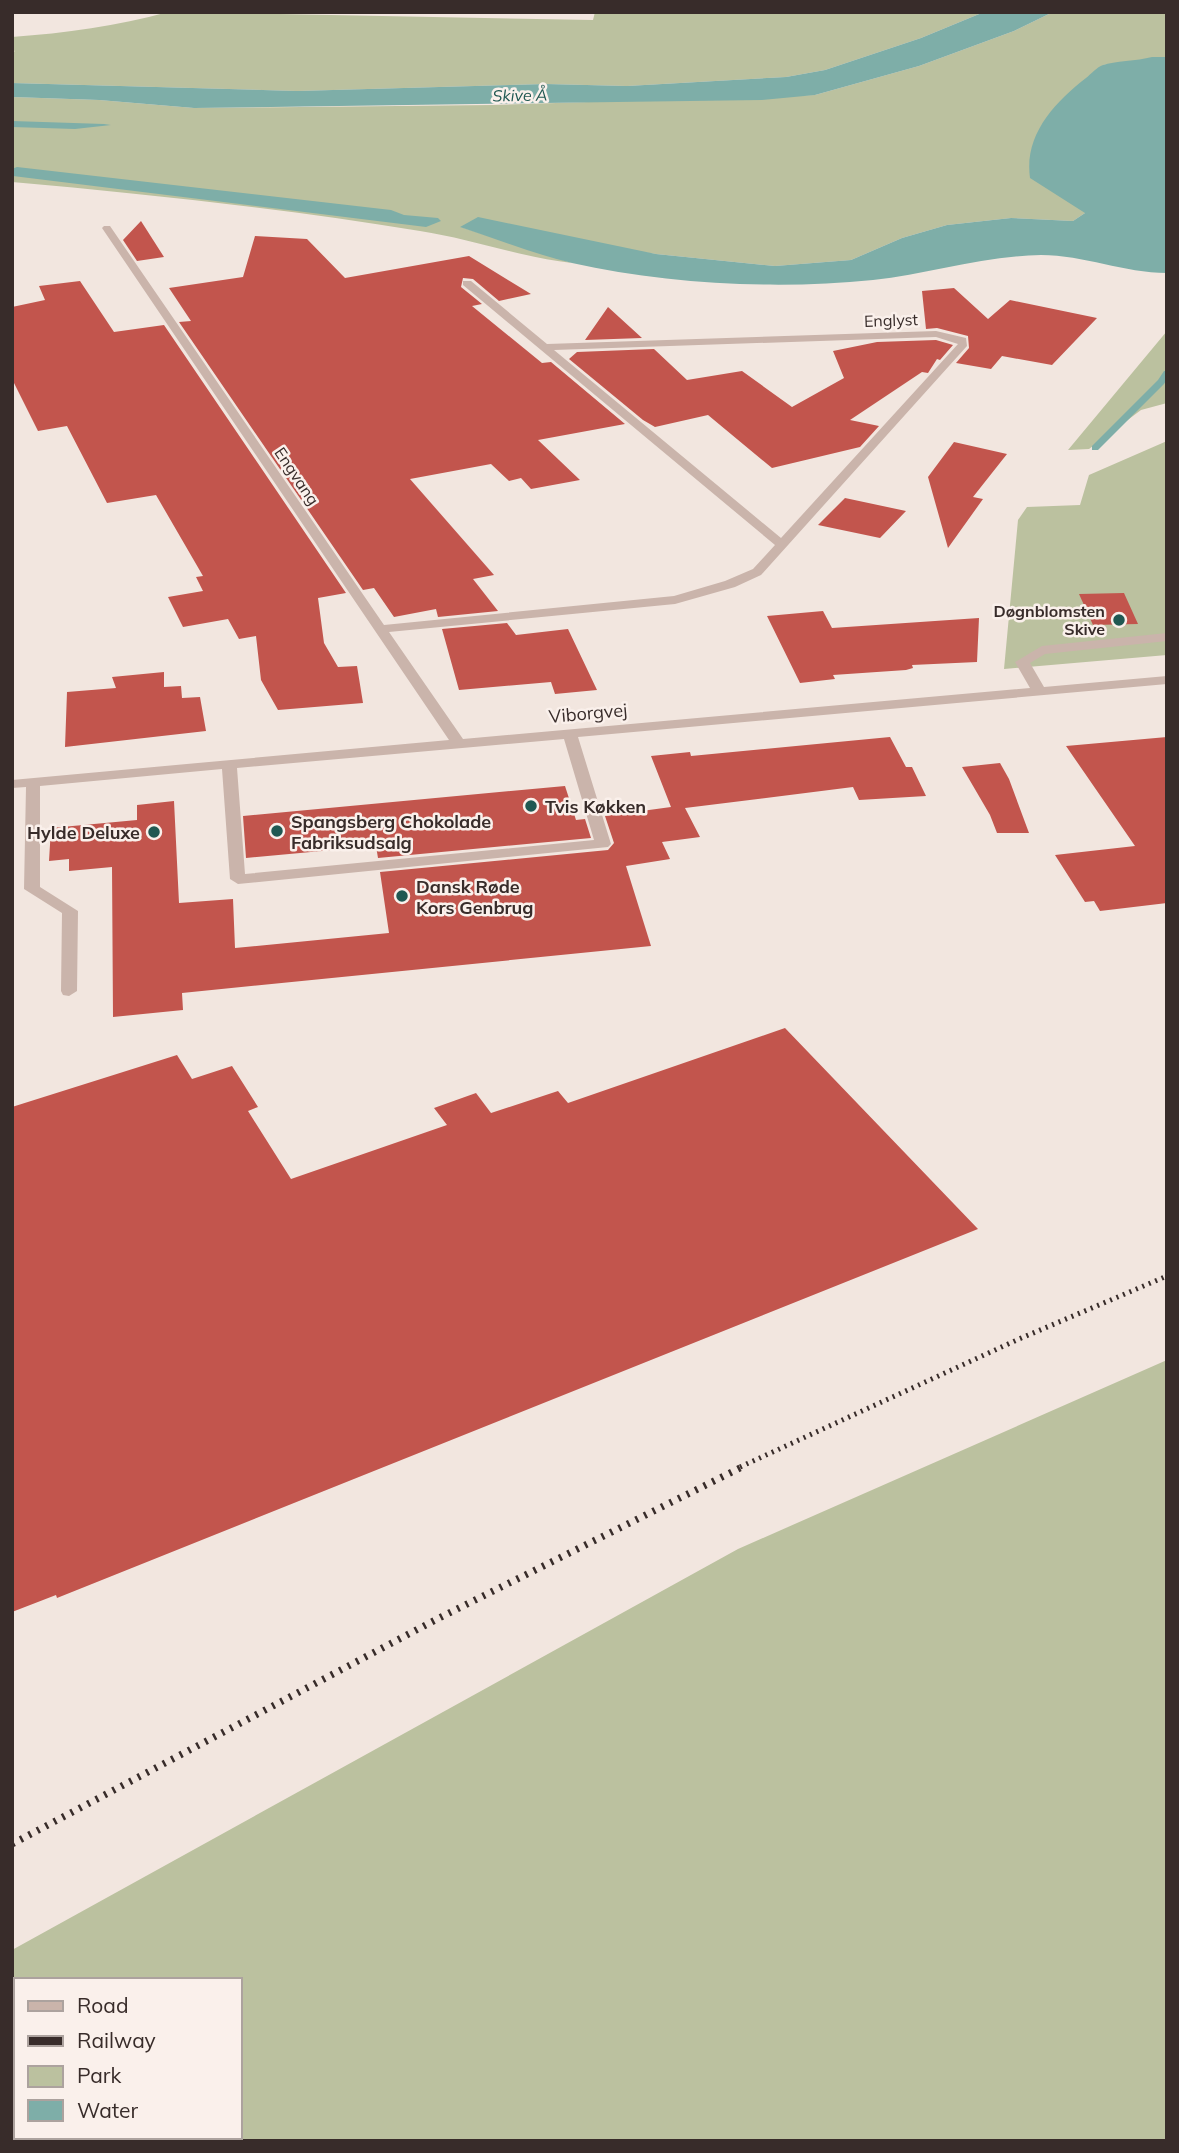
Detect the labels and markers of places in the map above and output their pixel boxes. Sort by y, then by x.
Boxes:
place label: Døgnblomsten Skive [993,601,1105,639]
marker: Døgnblomsten Skive [1111,612,1127,628]
place label: Tvis Køkken [545,795,646,818]
marker: Tvis Køkken [523,798,539,814]
place label: Spangsberg Chokolade Fabriksudsalg [291,810,491,854]
place label: Hylde Deluxe [27,821,140,844]
marker: Spangsberg Chokolade Fabriksudsalg [269,823,285,839]
marker: Hylde Deluxe [146,824,162,840]
place label: Dansk Røde Kors Genbrug [416,875,534,919]
marker: Dansk Røde Kors Genbrug [394,888,410,904]

